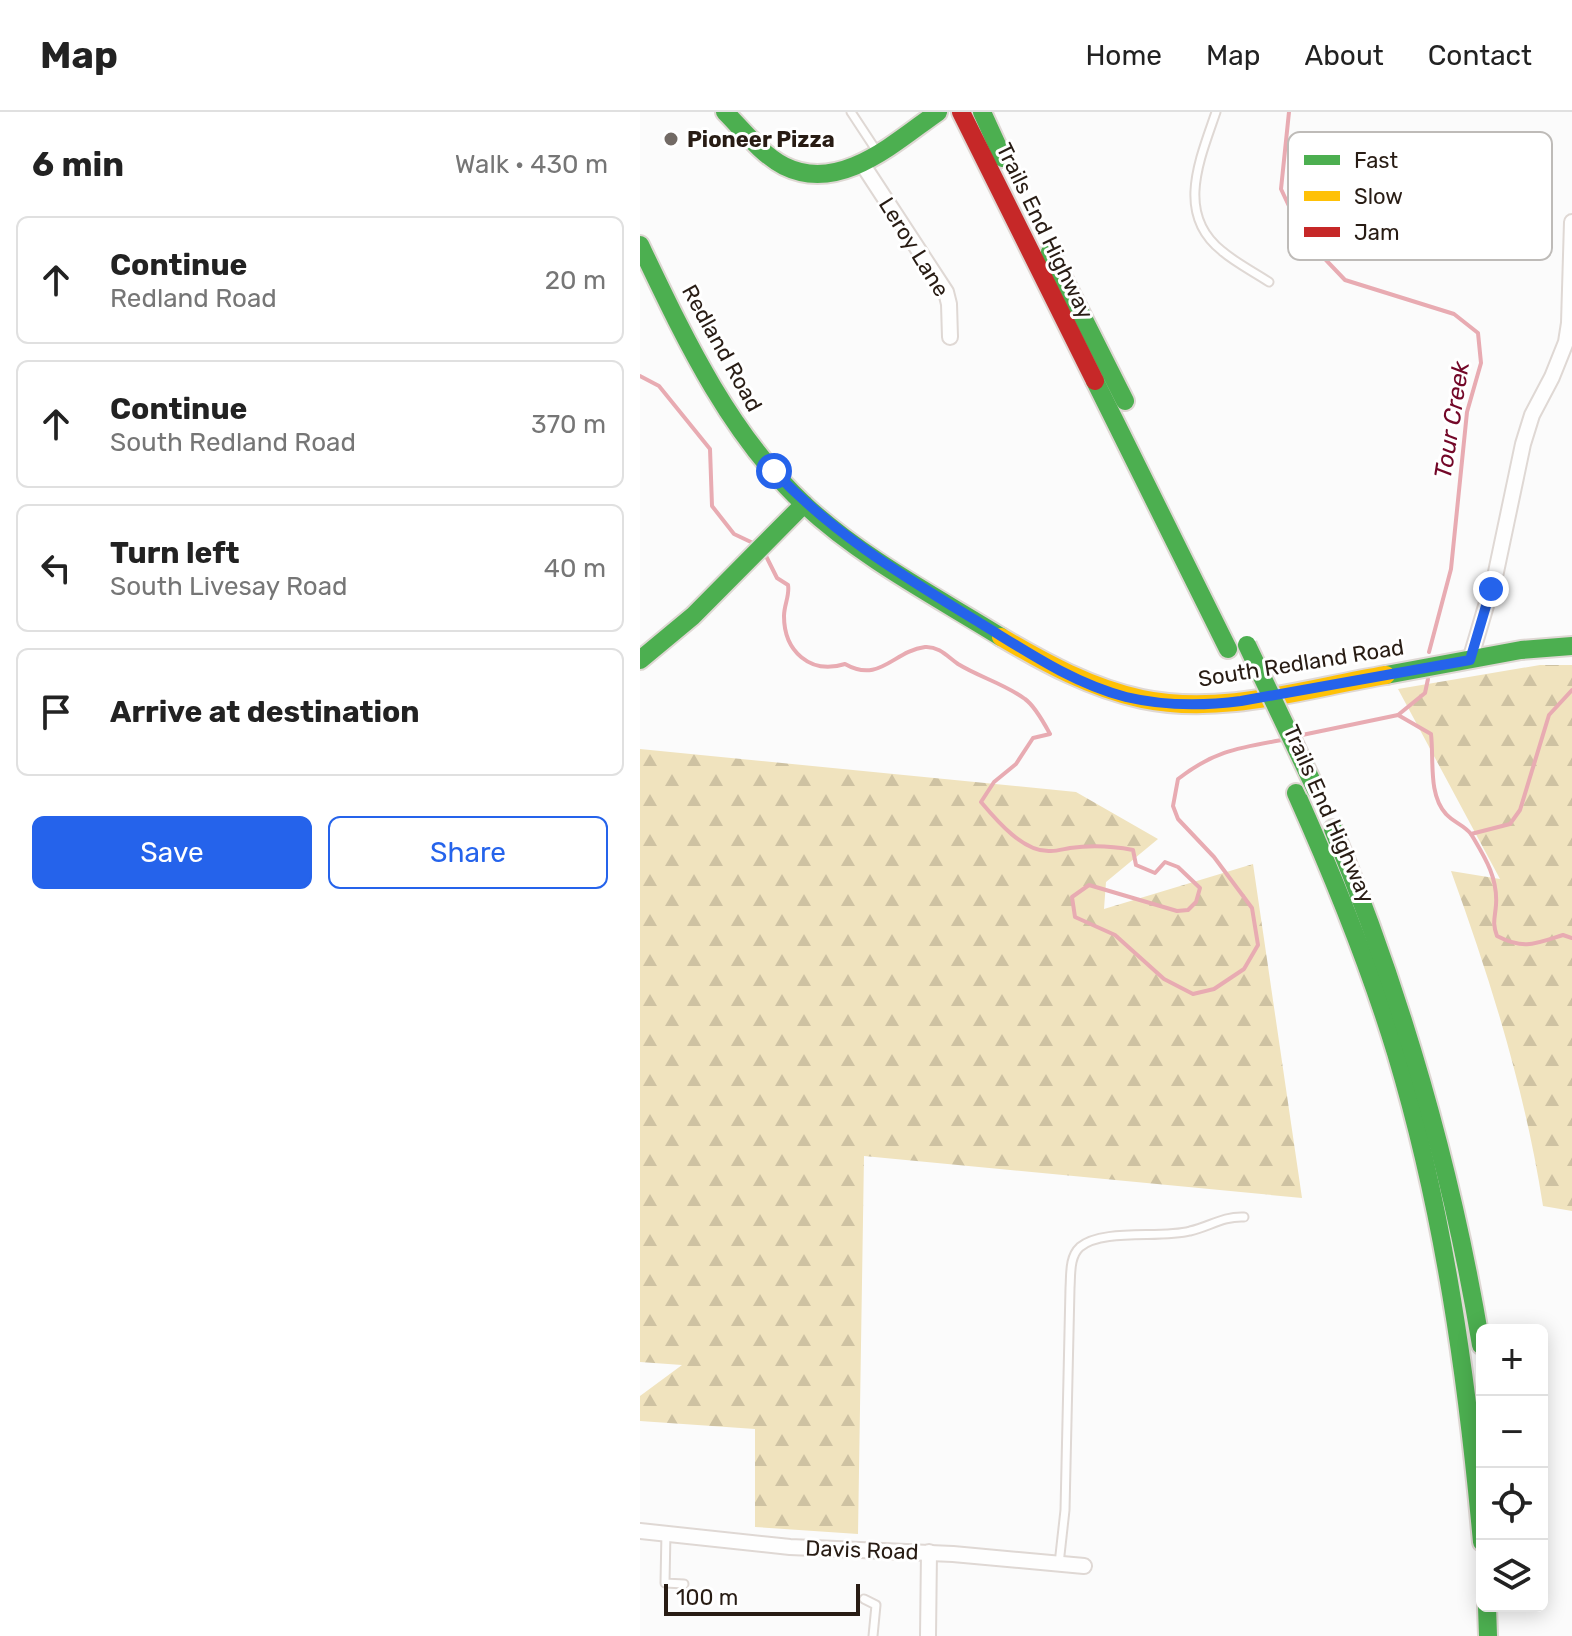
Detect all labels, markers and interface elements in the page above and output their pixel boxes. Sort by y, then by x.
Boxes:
text: Map [40,32,118,78]
text: Home [1085,39,1162,72]
text: Map [1206,39,1260,72]
text: About [1304,39,1384,72]
text: Contact [1428,39,1532,72]
place label: Pioneer Pizza [687,126,835,153]
marker: Pioneer Pizza [662,130,680,148]
legend [1288,132,1552,260]
street label: Trails End Highway [991,139,1099,323]
text: 6 min [32,144,124,185]
text: Fast [1354,147,1399,174]
text: Walk · 430 m [455,149,608,180]
text: Slow [1354,183,1403,210]
street label: Leroy Lane [873,192,955,302]
text: Jam [1354,219,1400,246]
text: Continue [110,247,247,283]
icon: ahead [34,258,78,302]
text: 20 m [545,265,606,296]
street label: Redland Road [676,280,768,416]
text: Redland Road [110,283,277,314]
water label: Tour Creek [1429,359,1475,481]
text: Continue [110,391,247,427]
icon: ahead [34,402,78,446]
text: 370 m [531,409,606,440]
text: South Redland Road [110,427,356,458]
route start [756,453,792,489]
text: Turn left [110,535,240,571]
icon: left [34,546,78,590]
text: 40 m [544,553,606,584]
text: South Livesay Road [110,571,348,602]
route end [1473,571,1509,607]
street label: South Redland Road [1196,633,1406,693]
icon: arrive [34,690,78,734]
text: Arrive at destination [110,694,420,730]
street label: Trails End Highway [1278,721,1380,907]
button: Save [32,816,312,889]
button: Share [328,816,608,889]
map controls [1476,1324,1548,1612]
button: + [1476,1324,1548,1396]
button: − [1476,1396,1548,1468]
button: locate [1476,1468,1548,1540]
street label: Davis Road [805,1535,919,1565]
button: layers [1476,1540,1548,1612]
scale bar [664,1580,860,1616]
text: 100 m [676,1584,738,1611]

